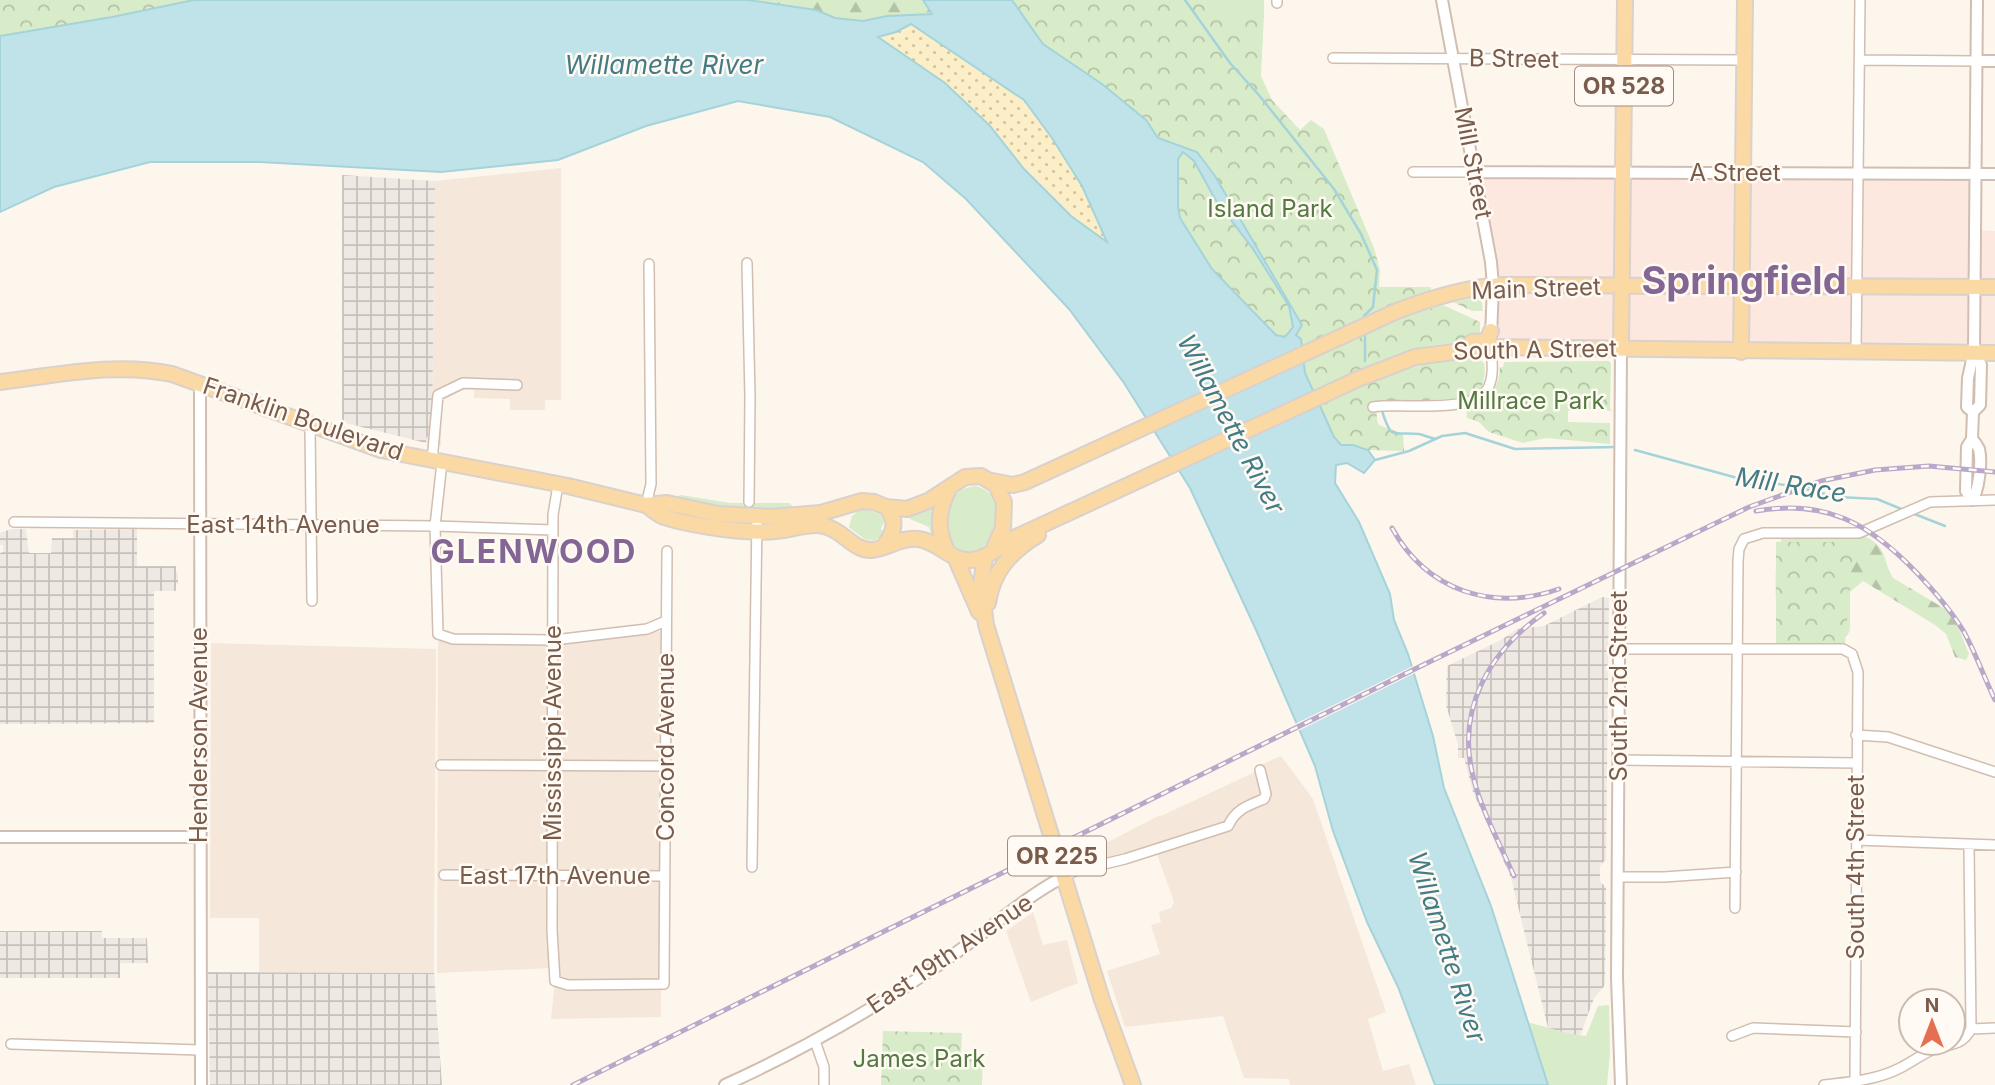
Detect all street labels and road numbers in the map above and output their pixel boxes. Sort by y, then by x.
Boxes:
street label: B Street [1469,43,1559,74]
road number: OR 528 [1575,66,1673,106]
street label: Mill Street [1448,104,1499,222]
street label: A Street [1689,158,1781,187]
street label: Main Street [1471,272,1601,305]
street label: South A Street [1453,334,1617,365]
street label: Franklin Boulevard [199,371,407,466]
street label: East 14th Avenue [186,510,380,539]
street label: South 2nd Street [1604,590,1633,781]
street label: Mississippi Avenue [538,625,567,841]
street label: Henderson Avenue [184,627,213,843]
street label: Concord Avenue [651,653,680,841]
street label: South 4th Street [1841,774,1870,959]
road number: OR 225 [1008,836,1106,876]
street label: East 17th Avenue [459,861,651,890]
street label: East 19th Avenue [861,888,1038,1020]

